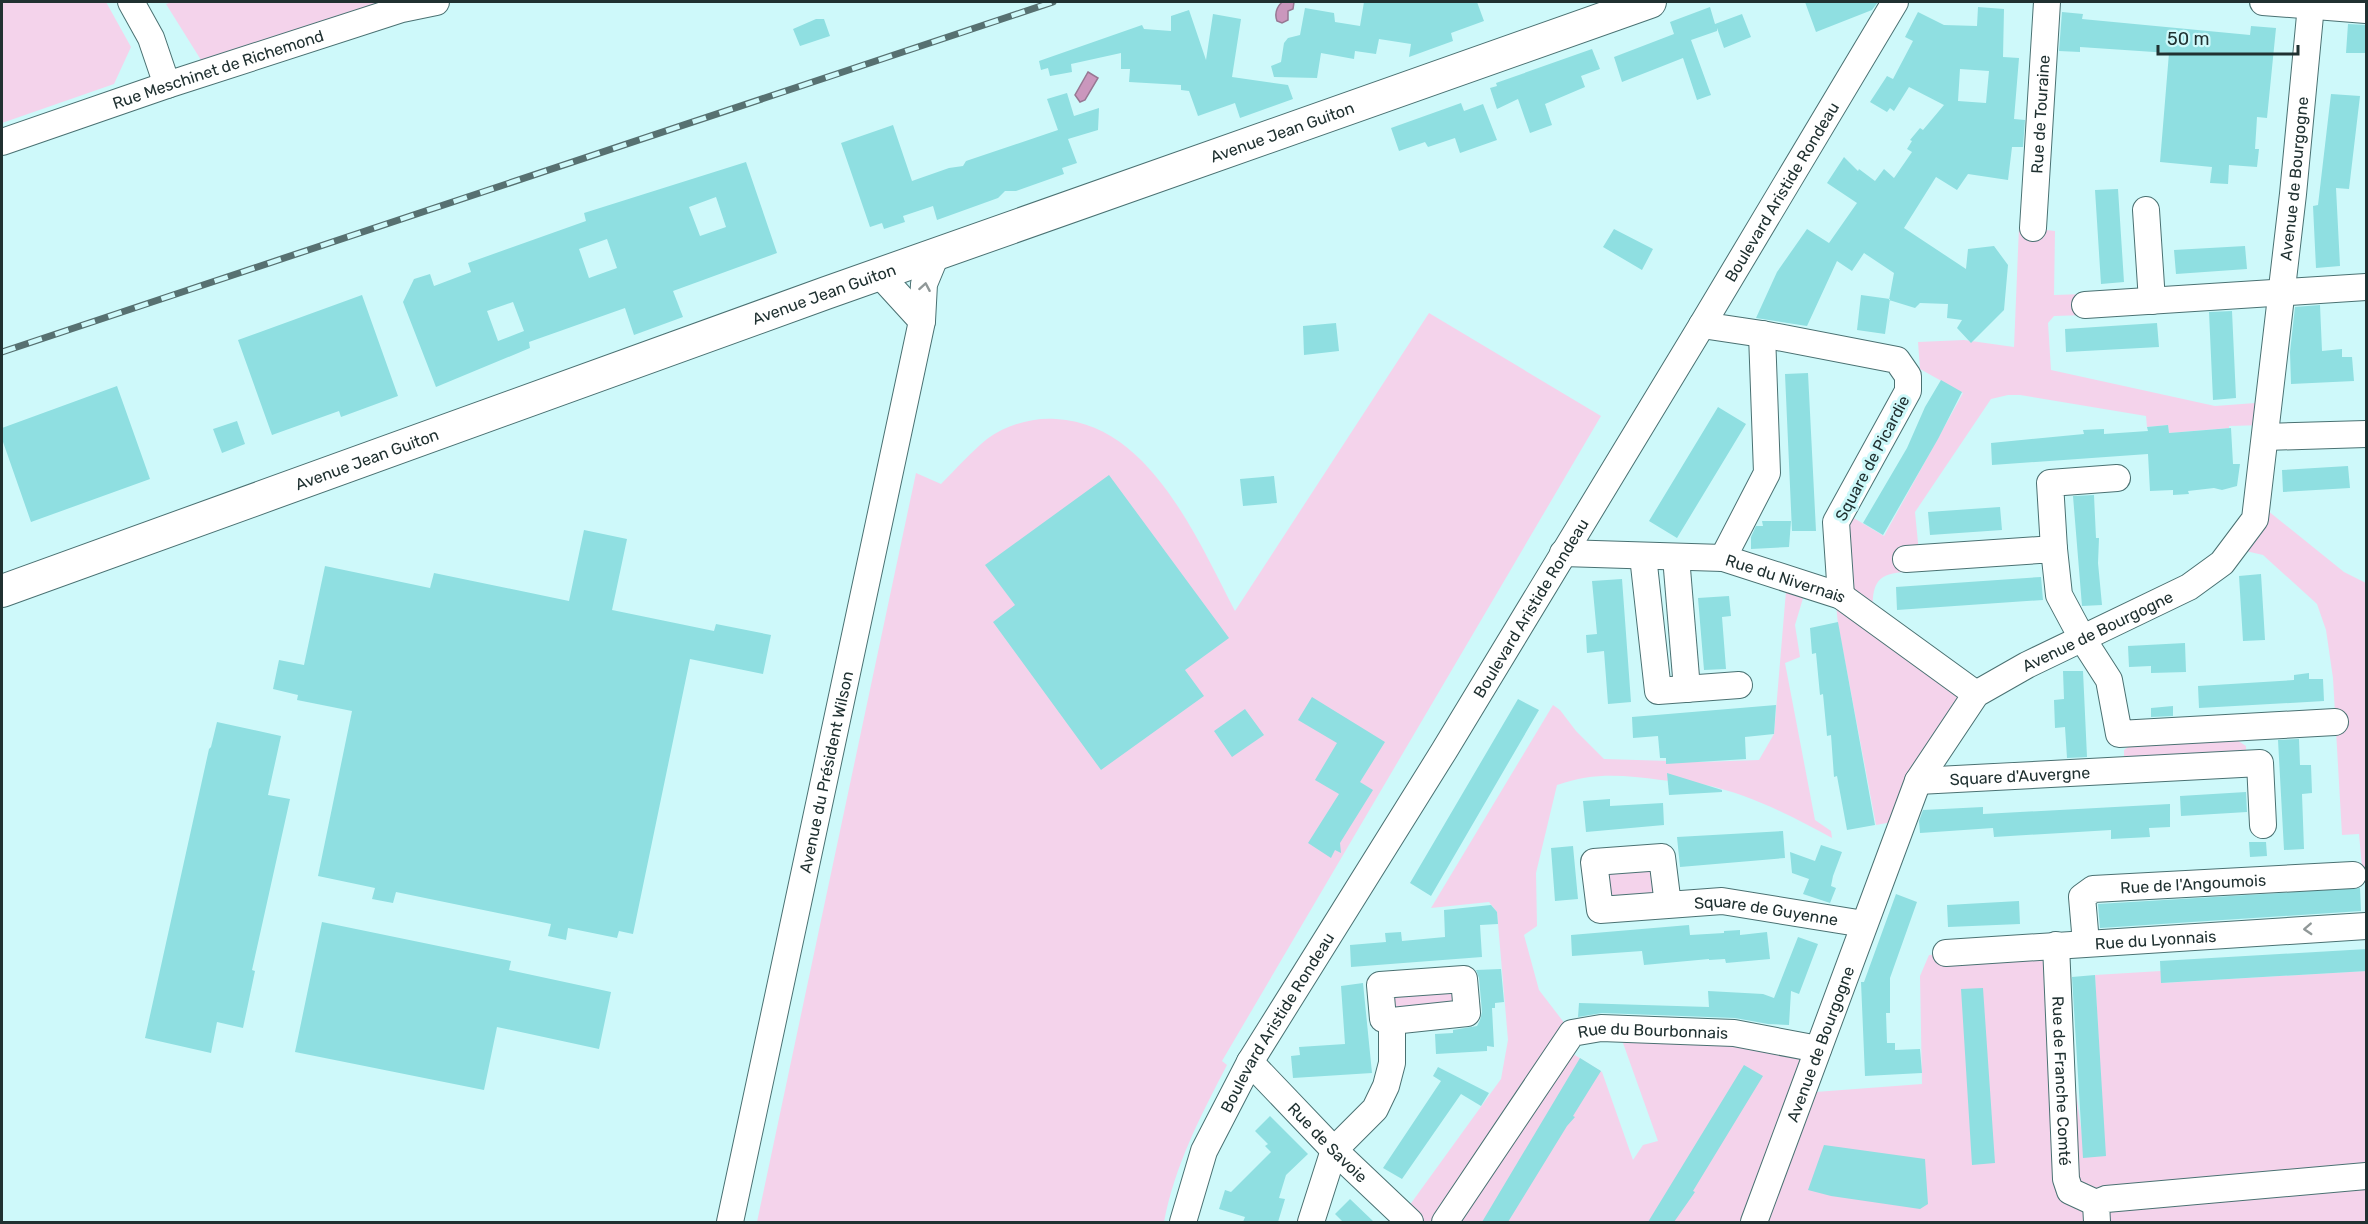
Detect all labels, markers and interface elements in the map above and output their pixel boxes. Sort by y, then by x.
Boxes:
scale bar [2158,18,2298,56]
street label: Rue Meschinet de Richemond [110,26,326,113]
text: 50 m [2167,28,2210,50]
street label: Rue de Touraine [2027,54,2054,174]
street label: Avenue de Bourgogne [2276,96,2312,262]
street label: Avenue Jean Guiton [1208,98,1357,167]
street label: Boulevard Aristide Rondeau [1721,99,1843,285]
street label: Avenue Jean Guiton [750,260,899,329]
one-way arrow [918,282,931,292]
street label: Square de Picardie [1831,392,1914,524]
street label: Avenue Jean Guiton [293,425,441,494]
street label: Boulevard Aristide Rondeau [1470,515,1593,701]
street label: Rue du Nivernais [1723,550,1850,607]
street label: Avenue de Bourgogne [2019,587,2176,676]
street label: Avenue du Président Wilson [796,669,857,875]
street label: Square d'Auvergne [1949,763,2091,789]
street label: Rue de l'Angoumois [2120,871,2267,898]
street label: Square de Guyenne [1693,892,1840,930]
one-way arrow [2304,922,2313,935]
street label: Rue du Lyonnais [2094,927,2217,953]
street label: Boulevard Aristide Rondeau [1217,929,1338,1116]
street label: Avenue de Bourgogne [1783,963,1858,1125]
street label: Rue de Franche Comté [2048,996,2074,1166]
street label: Rue du Bourbonnais [1576,1019,1728,1043]
street label: Rue de Savoie [1284,1099,1371,1187]

